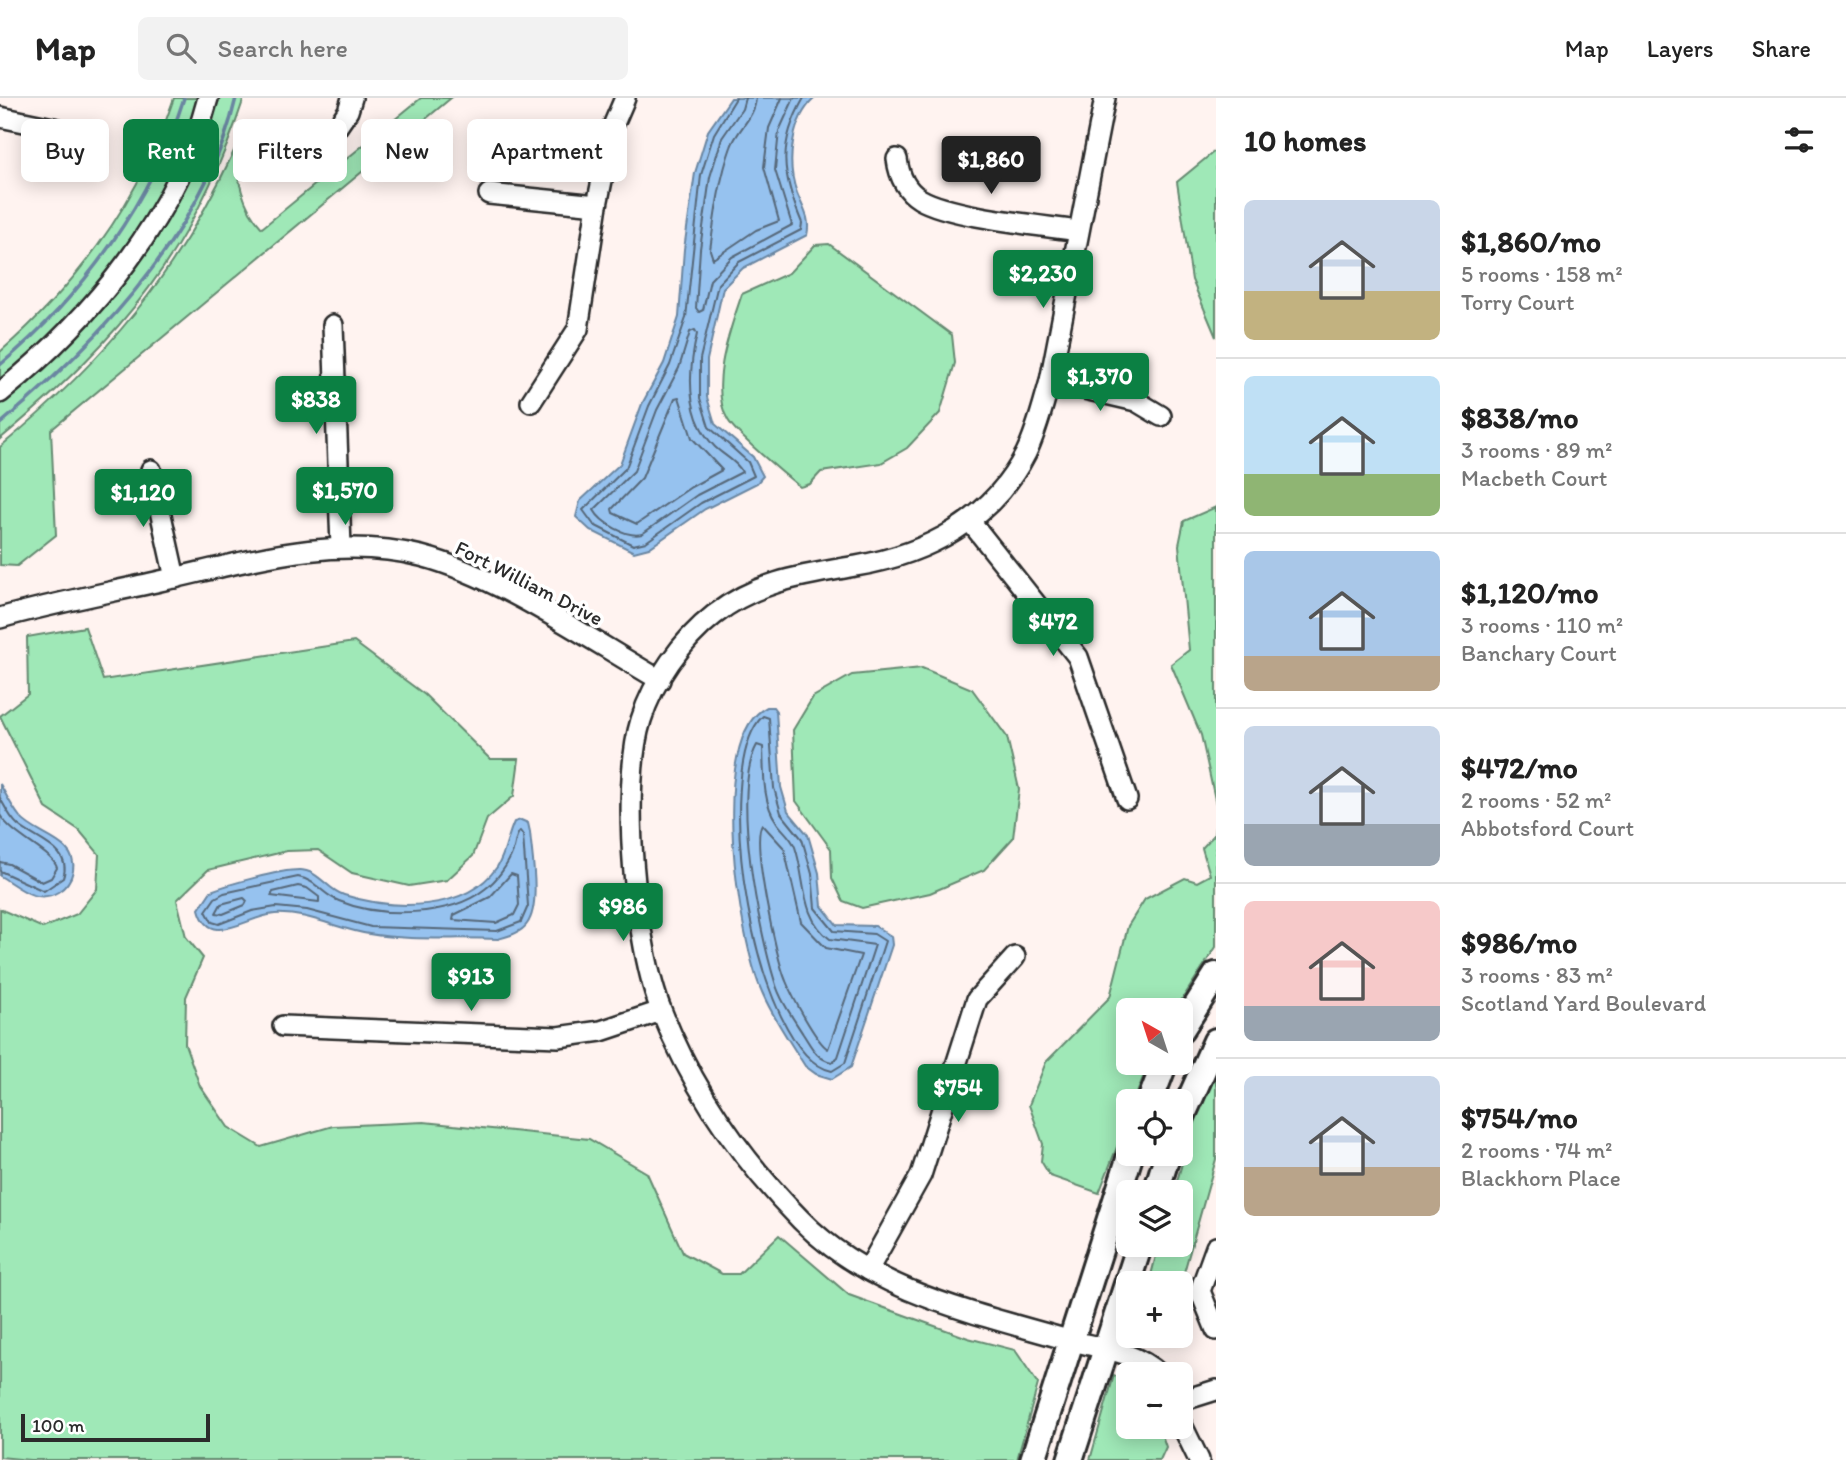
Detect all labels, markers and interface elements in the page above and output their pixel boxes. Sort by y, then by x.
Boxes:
search box [138,17,628,80]
text: Map [35,29,96,68]
icon: search [162,29,200,67]
text: Search here [218,32,348,64]
text: Map [1565,34,1609,63]
text: Layers [1647,34,1714,63]
text: Share [1752,34,1811,63]
chip: Buy [21,119,109,182]
chip: Rent [123,119,219,182]
chip: Filters [233,119,347,182]
chip: New [361,119,453,182]
chip: Apartment [467,119,627,182]
icon: filters [1780,121,1818,159]
text: 10 homes [1244,122,1367,159]
pin: $1,860 [934,136,1048,196]
text: $1,860 [958,145,1024,173]
text: $1,860/mo [1461,223,1601,260]
icon: home [1300,228,1384,312]
pin: $2,230 [986,250,1100,310]
text: $2,230 [1009,259,1077,287]
text: 5 rooms · 158 m² [1461,260,1623,288]
text: Torry Court [1461,288,1574,316]
pin: $1,370 [1043,354,1157,413]
text: $1,370 [1067,362,1133,390]
pin: $838 [275,376,357,436]
text: $838 [291,385,341,413]
text: $838/mo [1461,399,1579,436]
icon: home [1300,404,1384,488]
text: 3 rooms · 89 m² [1461,436,1612,464]
text: Macbeth Court [1461,464,1607,492]
pin: $1,570 [288,468,402,527]
pin: $1,120 [86,470,200,529]
text: $1,570 [312,476,378,504]
text: $1,120 [111,478,175,506]
street label: Fort William Drive [451,535,607,631]
text: $1,120/mo [1461,574,1599,611]
icon: home [1300,579,1384,663]
pin: $472 [1012,598,1094,658]
text: $472 [1029,607,1078,635]
text: 3 rooms · 110 m² [1461,611,1623,639]
text: Banchary Court [1461,639,1617,667]
text: $472/mo [1461,749,1578,786]
icon: home [1300,754,1384,838]
text: 2 rooms · 52 m² [1461,786,1611,814]
text: Abbotsford Court [1461,814,1634,842]
pin: $986 [582,884,664,943]
text: $986 [599,892,647,920]
text: $986/mo [1461,924,1577,961]
icon: home [1300,929,1384,1013]
pin: $913 [430,954,512,1013]
text: 3 rooms · 83 m² [1461,961,1613,989]
text: $913 [448,962,494,990]
text: Scotland Yard Boulevard [1461,989,1706,1017]
north arrow [1116,998,1194,1074]
map controls [1116,998,1193,1439]
pin: $754 [917,1065,999,1124]
text: $754 [934,1073,982,1101]
button: locate [1116,1089,1193,1166]
text: $754/mo [1461,1099,1578,1136]
icon: home [1300,1104,1384,1188]
text: 2 rooms · 74 m² [1461,1136,1613,1164]
text: Blackhorn Place [1461,1164,1621,1192]
button: layers [1116,1180,1193,1257]
button: + [1116,1271,1193,1348]
button: − [1116,1362,1193,1439]
scale bar [21,1411,210,1443]
text: 100 m [32,1414,84,1437]

